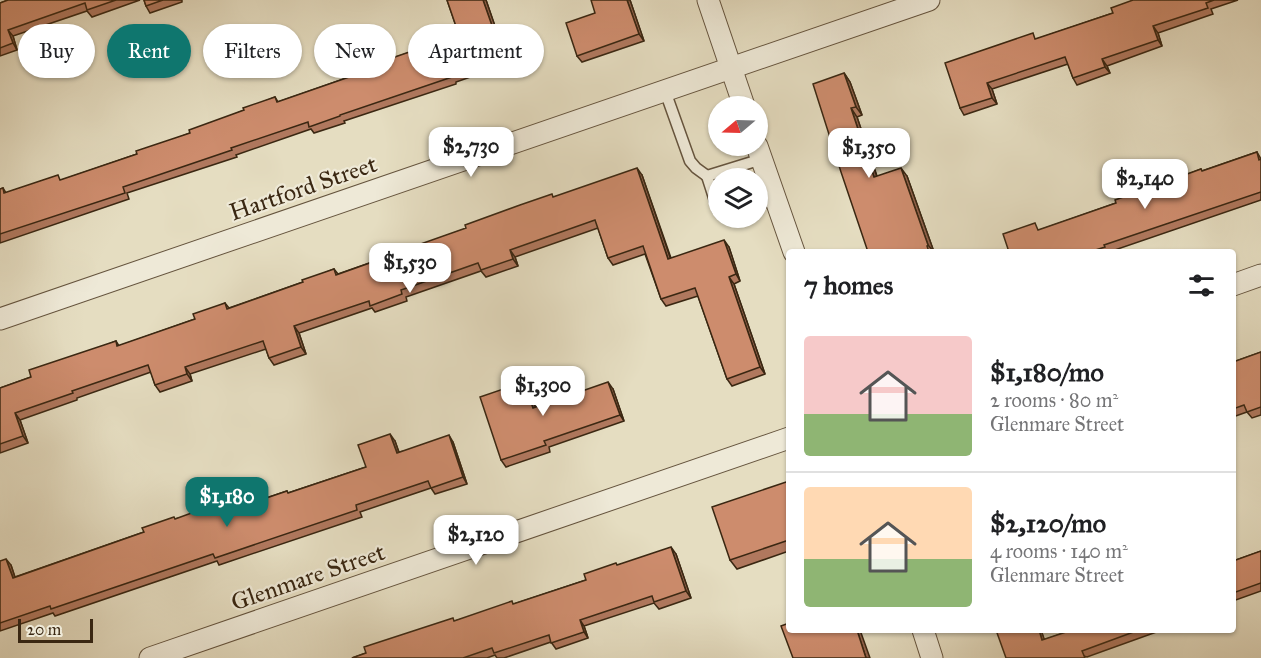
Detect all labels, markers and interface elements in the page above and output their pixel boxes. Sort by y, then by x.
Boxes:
chip: Buy [18,24,95,78]
chip: Rent [107,24,191,78]
chip: Filters [203,24,302,78]
chip: New [314,24,396,78]
chip: Apartment [408,24,544,78]
north arrow [708,96,768,156]
map controls [708,96,768,228]
pin: $2,730 [422,127,520,178]
pin: $1,350 [820,128,918,179]
text: $2,730 [443,134,499,158]
text: $1,350 [842,135,896,159]
street label: Hartford Street [225,149,381,227]
pin: $2,140 [1096,159,1194,210]
text: $2,140 [1116,166,1174,190]
button: layers [708,168,768,228]
pin: $1,530 [361,243,459,294]
text: $1,530 [383,250,437,274]
text: 7 homes [804,269,893,301]
icon: filters [1185,269,1218,302]
text: $1,180/mo [990,356,1104,388]
icon: home [852,360,924,432]
pin: $1,300 [494,366,592,417]
text: $1,300 [515,373,571,397]
text: 2 rooms · 80 m² [990,388,1118,412]
text: Glenmare Street [990,412,1124,436]
pin: $1,180 [178,477,276,528]
text: $1,180 [199,484,255,508]
text: $2,120/mo [990,507,1106,539]
icon: home [852,511,924,583]
pin: $2,120 [427,515,525,566]
text: $2,120 [448,522,504,546]
street label: Glenmare Street [227,536,389,617]
text: 4 rooms · 140 m² [990,539,1128,563]
text: Glenmare Street [990,563,1124,587]
scale bar [18,616,93,644]
text: 20 m [27,620,61,639]

